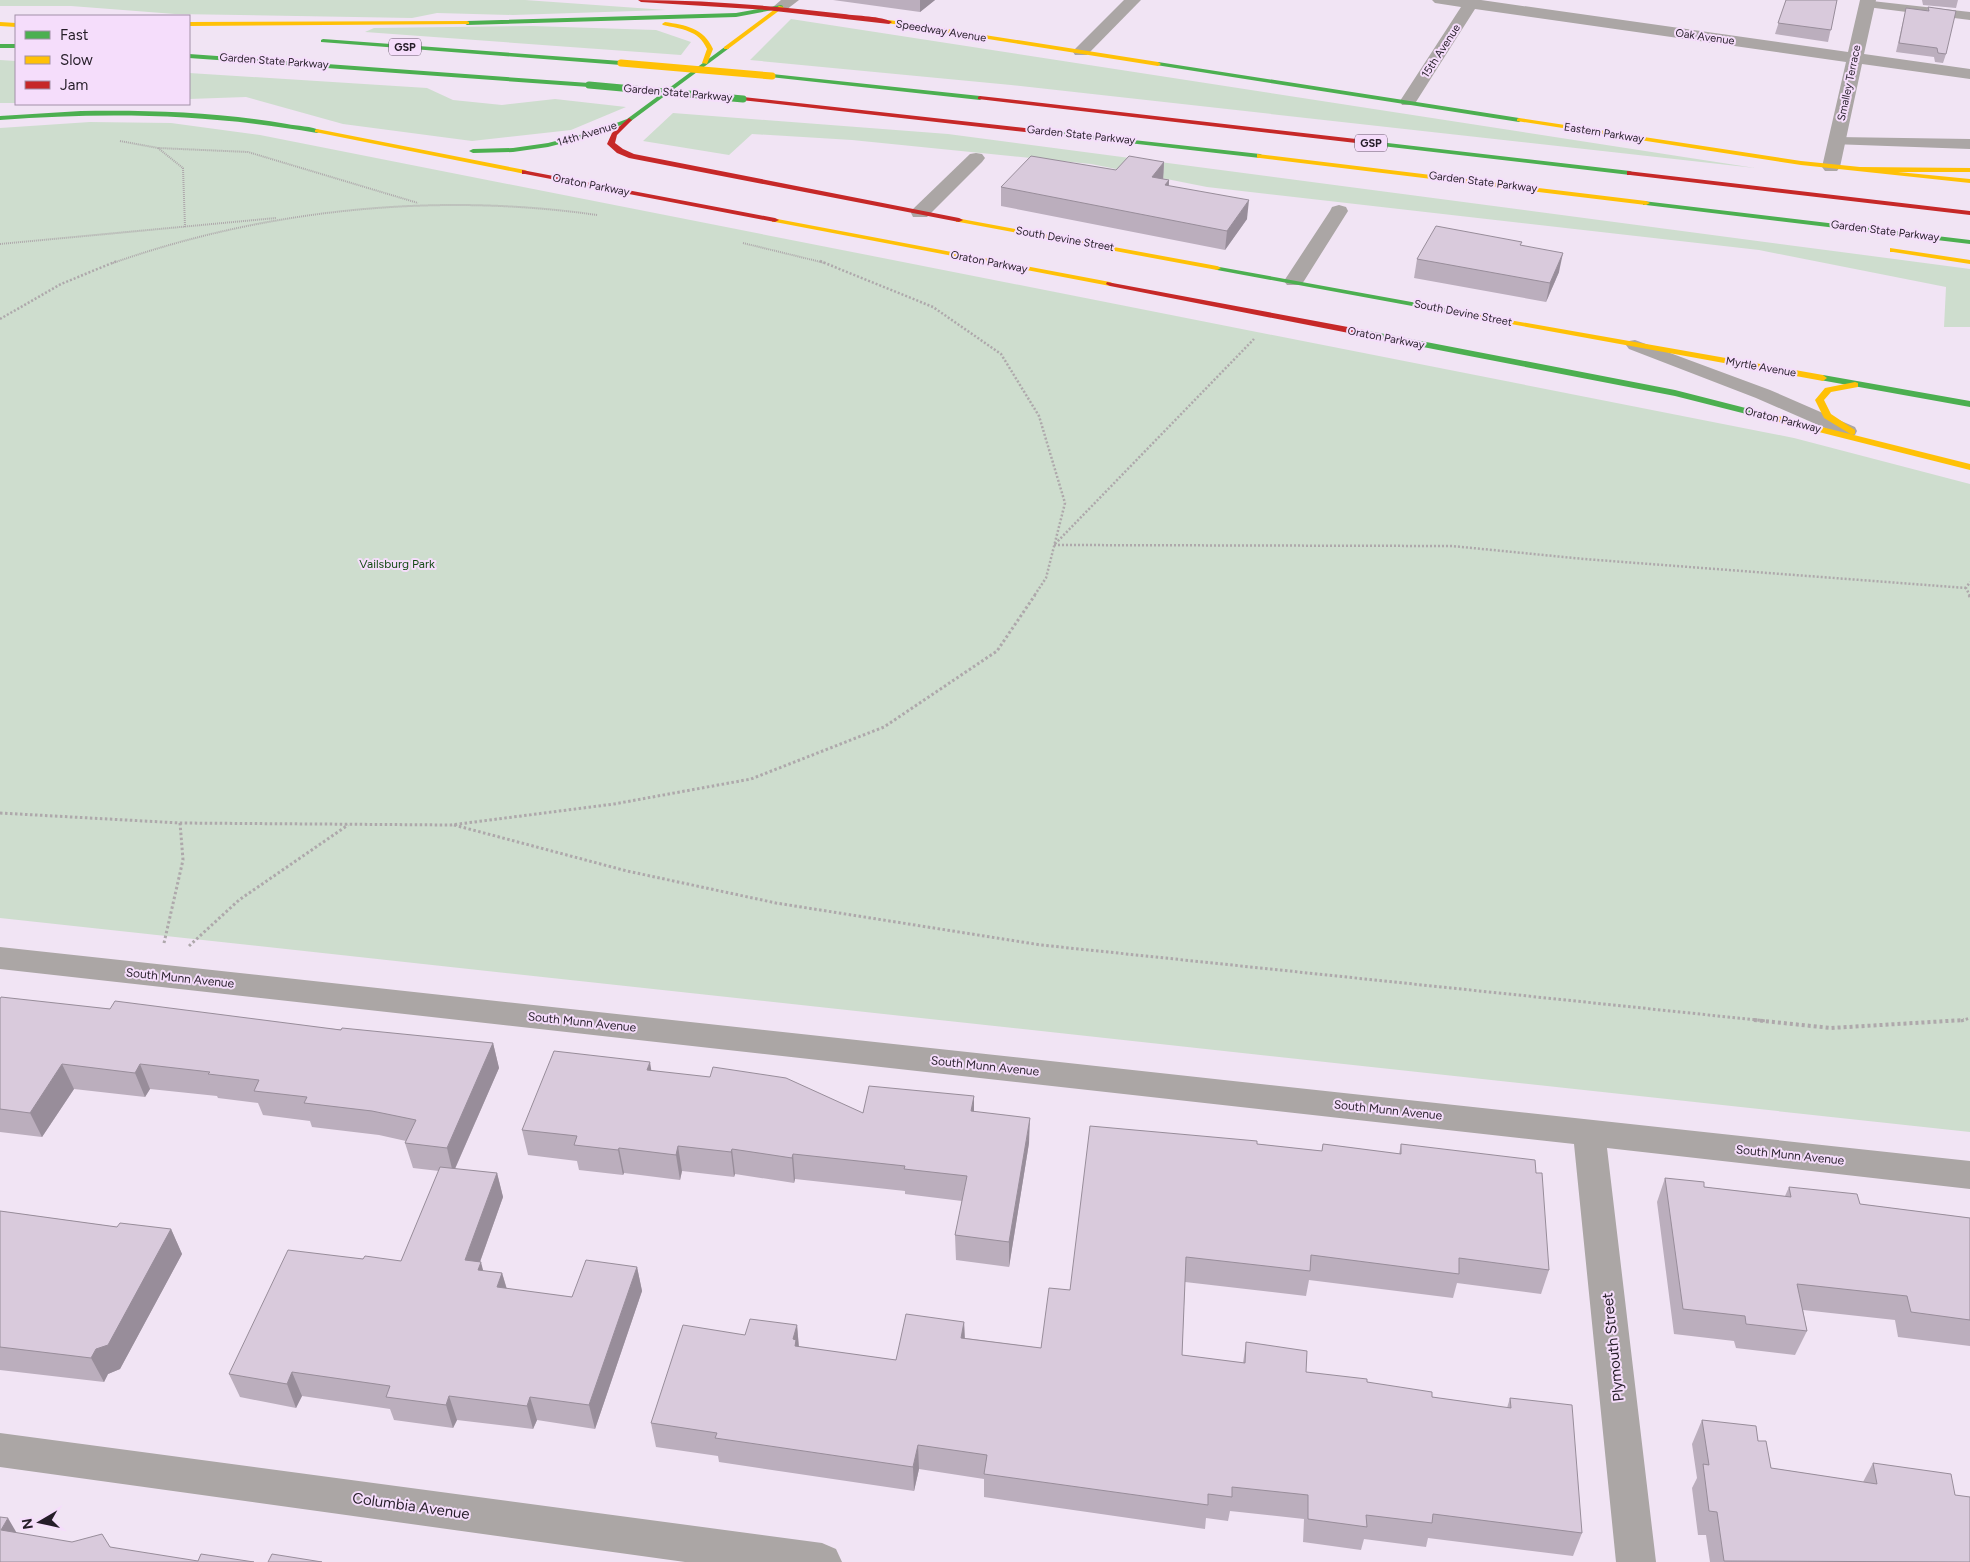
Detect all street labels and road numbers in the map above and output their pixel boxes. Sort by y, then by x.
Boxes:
street label: Speedway Avenue [895,17,987,45]
street label: 15th Avenue [1419,22,1463,80]
street label: Oak Avenue [1675,26,1735,48]
road number: GSP [389,38,421,56]
street label: Smalley Terrace [1835,44,1863,122]
street label: Garden State Parkway [219,51,329,71]
street label: Garden State Parkway [623,82,733,104]
street label: 14th Avenue [556,119,618,149]
street label: Eastern Parkway [1563,120,1645,146]
street label: Garden State Parkway [1026,123,1136,147]
road number: GSP [1355,134,1387,152]
street label: Garden State Parkway [1428,169,1538,195]
street label: Oraton Parkway [551,171,631,199]
street label: Garden State Parkway [1830,218,1940,244]
street label: South Devine Street [1015,224,1115,254]
street label: Oraton Parkway [949,248,1029,276]
street label: South Devine Street [1413,297,1513,329]
street label: Oraton Parkway [1346,324,1426,352]
street label: Myrtle Avenue [1725,354,1797,380]
street label: Oraton Parkway [1744,404,1823,436]
street label: South Munn Avenue [125,965,235,991]
street label: South Munn Avenue [527,1009,637,1035]
street label: South Munn Avenue [930,1053,1040,1079]
street label: South Munn Avenue [1333,1097,1443,1123]
street label: South Munn Avenue [1735,1142,1845,1168]
street label: Plymouth Street [1598,1291,1628,1402]
street label: Columbia Avenue [351,1489,471,1523]

